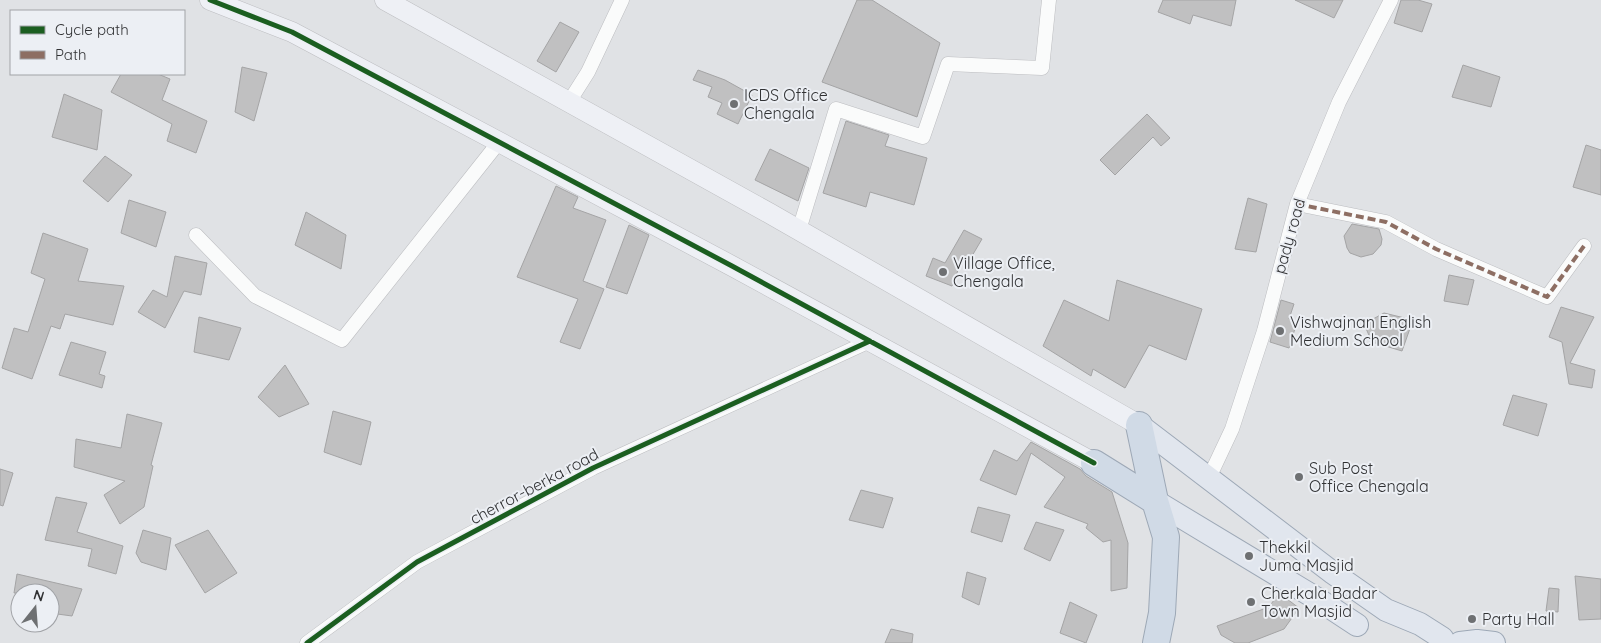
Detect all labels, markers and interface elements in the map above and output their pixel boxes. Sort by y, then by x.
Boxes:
legend [10,10,185,75]
text: Cycle path [55,20,129,39]
text: Path [55,45,87,64]
place label: ICDS Office Chengala [744,85,828,123]
marker: ICDS Office Chengala [728,98,740,110]
street label: pady road [1269,196,1309,276]
place label: Village Office, Chengala [953,253,1055,291]
marker: Village Office, Chengala [937,266,949,278]
place label: Vishwajnan English Medium School [1290,312,1431,350]
marker: Vishwajnan English Medium School [1274,325,1286,337]
street label: cherror-berka road [466,444,602,528]
place label: Sub Post Office Chengala [1309,458,1429,496]
marker: Sub Post Office Chengala [1293,471,1305,483]
place label: Thekkil Juma Masjid [1259,537,1354,575]
marker: Thekkil Juma Masjid [1243,550,1255,562]
north arrow [10,583,60,633]
place label: Cherkala Badar Town Masjid [1261,583,1377,621]
text: N [31,585,46,606]
marker: Cherkala Badar Town Masjid [1245,596,1257,608]
place label: Party Hall [1482,609,1555,629]
marker: Party Hall [1466,613,1478,625]

